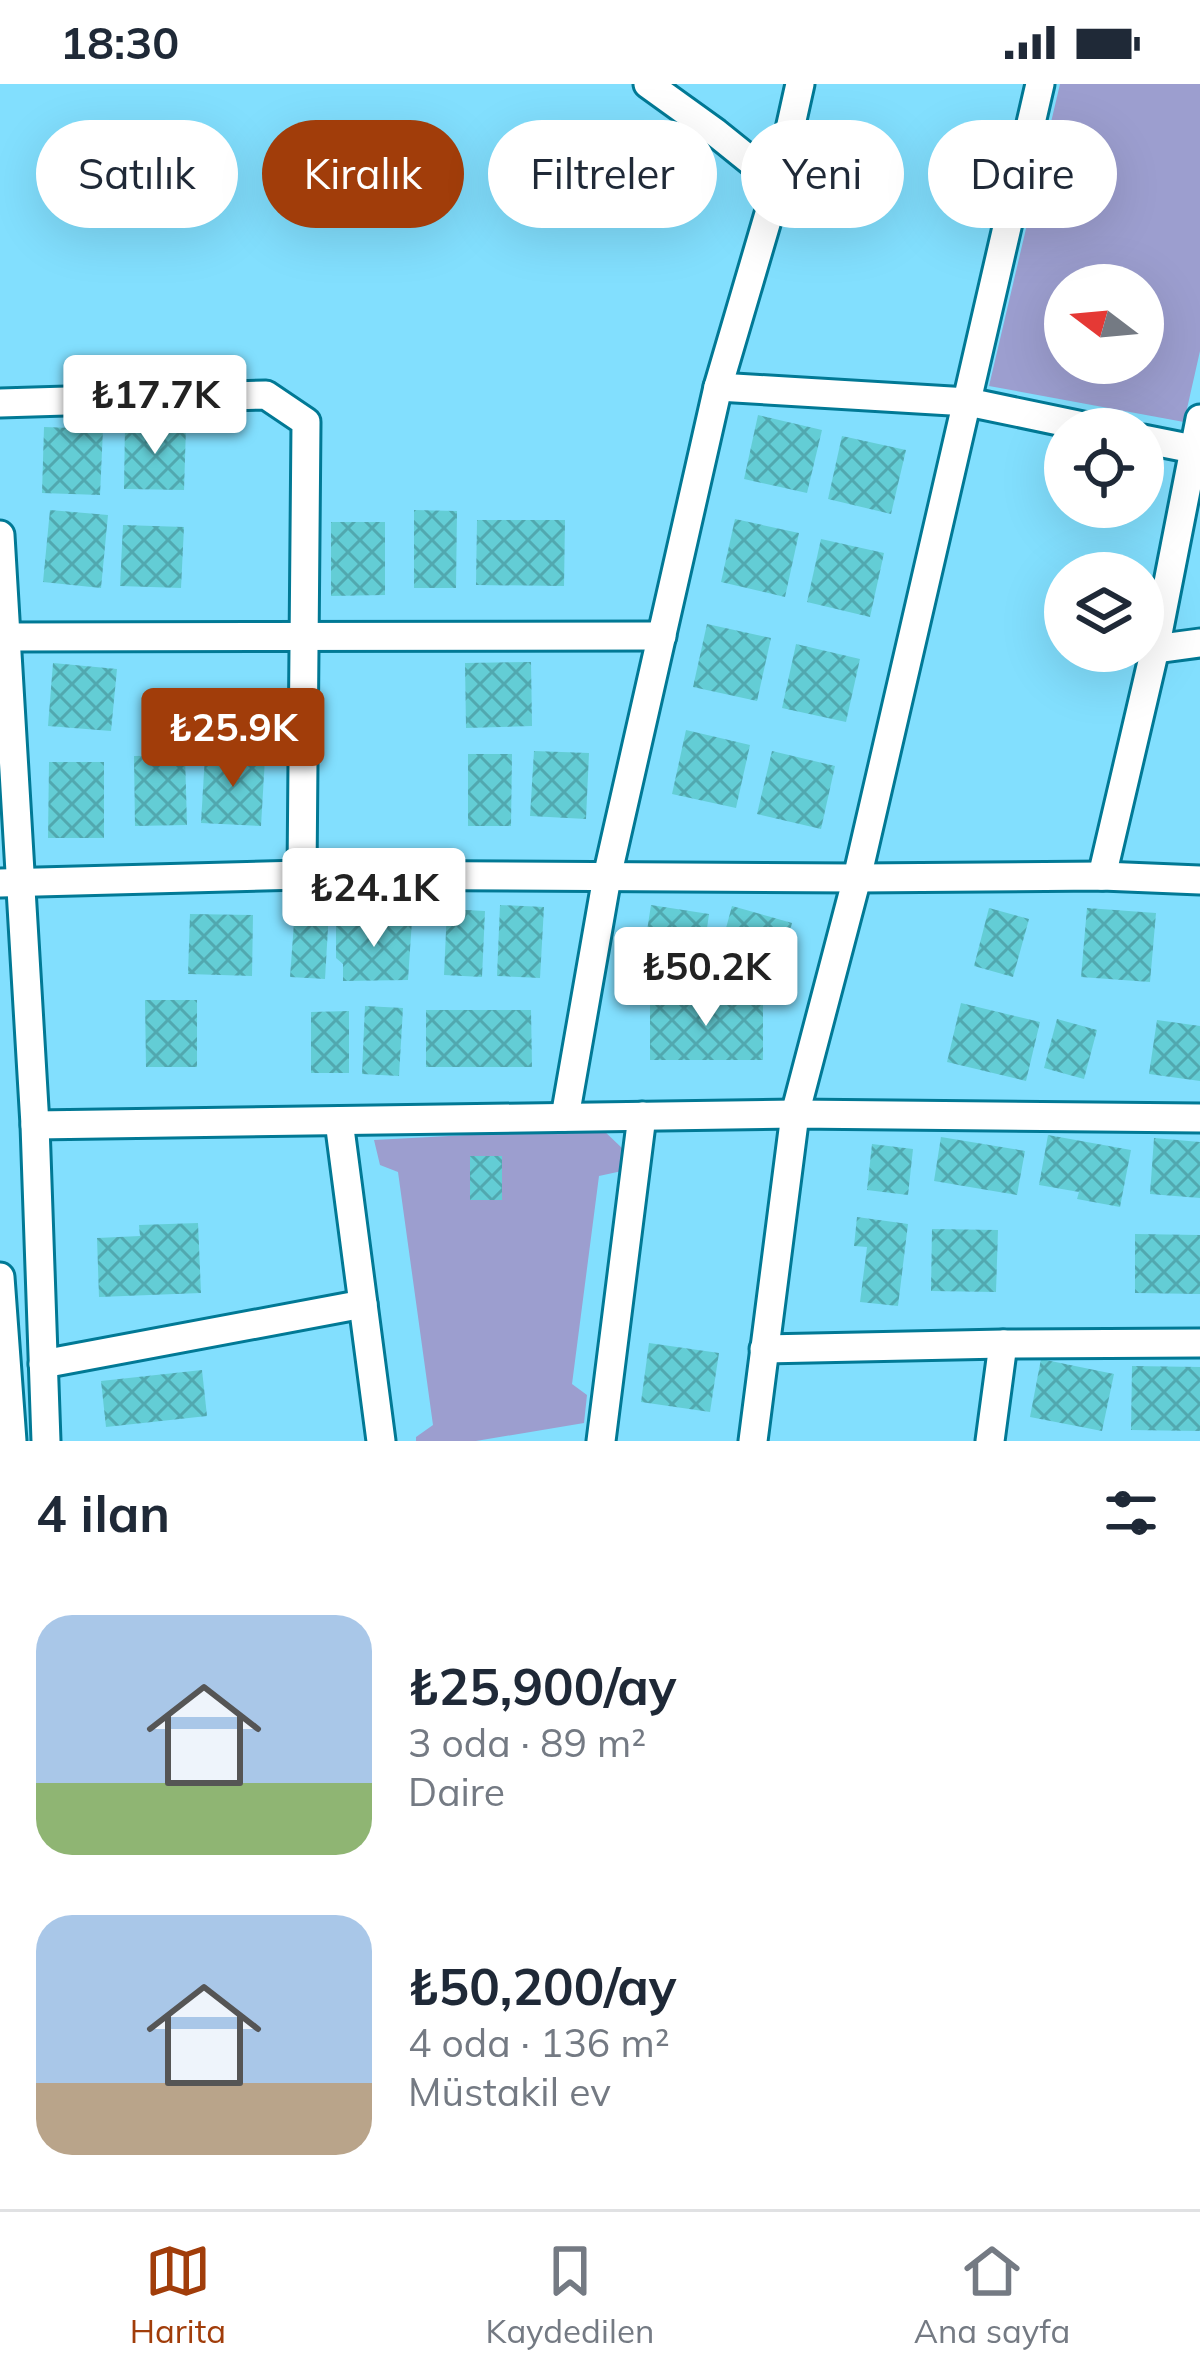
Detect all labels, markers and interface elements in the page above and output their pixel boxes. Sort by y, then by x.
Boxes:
text: 18:30 [60,14,179,70]
chip: Satılık [36,120,238,228]
chip: Kiralık [262,120,464,228]
chip: Filtreler [488,120,717,228]
chip: Yeni [741,120,904,228]
chip: Daire [928,120,1117,228]
north arrow [1044,264,1164,384]
map controls [1044,264,1164,672]
pin: ₺17.7K [57,355,253,457]
text: ₺17.7K [90,369,220,418]
button: locate [1044,408,1164,528]
button: layers [1044,552,1164,672]
pin: ₺25.9K [135,688,331,790]
text: ₺25.9K [168,702,298,751]
pin: ₺24.1K [276,848,472,950]
text: ₺24.1K [309,862,439,911]
pin: ₺50.2K [608,927,804,1029]
text: ₺50.2K [641,941,771,990]
icon: filters [1098,1480,1164,1546]
text: 4 ilan [36,1481,170,1545]
text: ₺25,900/ay [408,1654,676,1718]
icon: home [132,1663,276,1807]
text: 3 oda · 89 m² [408,1718,646,1767]
text: Daire [408,1767,505,1816]
text: ₺50,200/ay [408,1954,676,2018]
icon: home [132,1963,276,2107]
text: 4 oda · 136 m² [408,2018,669,2067]
text: Müstakil ev [408,2067,611,2116]
tab: Harita [130,2238,226,2351]
tab: Kaydedilen [485,2238,654,2351]
tab: Ana sayfa [914,2238,1070,2351]

